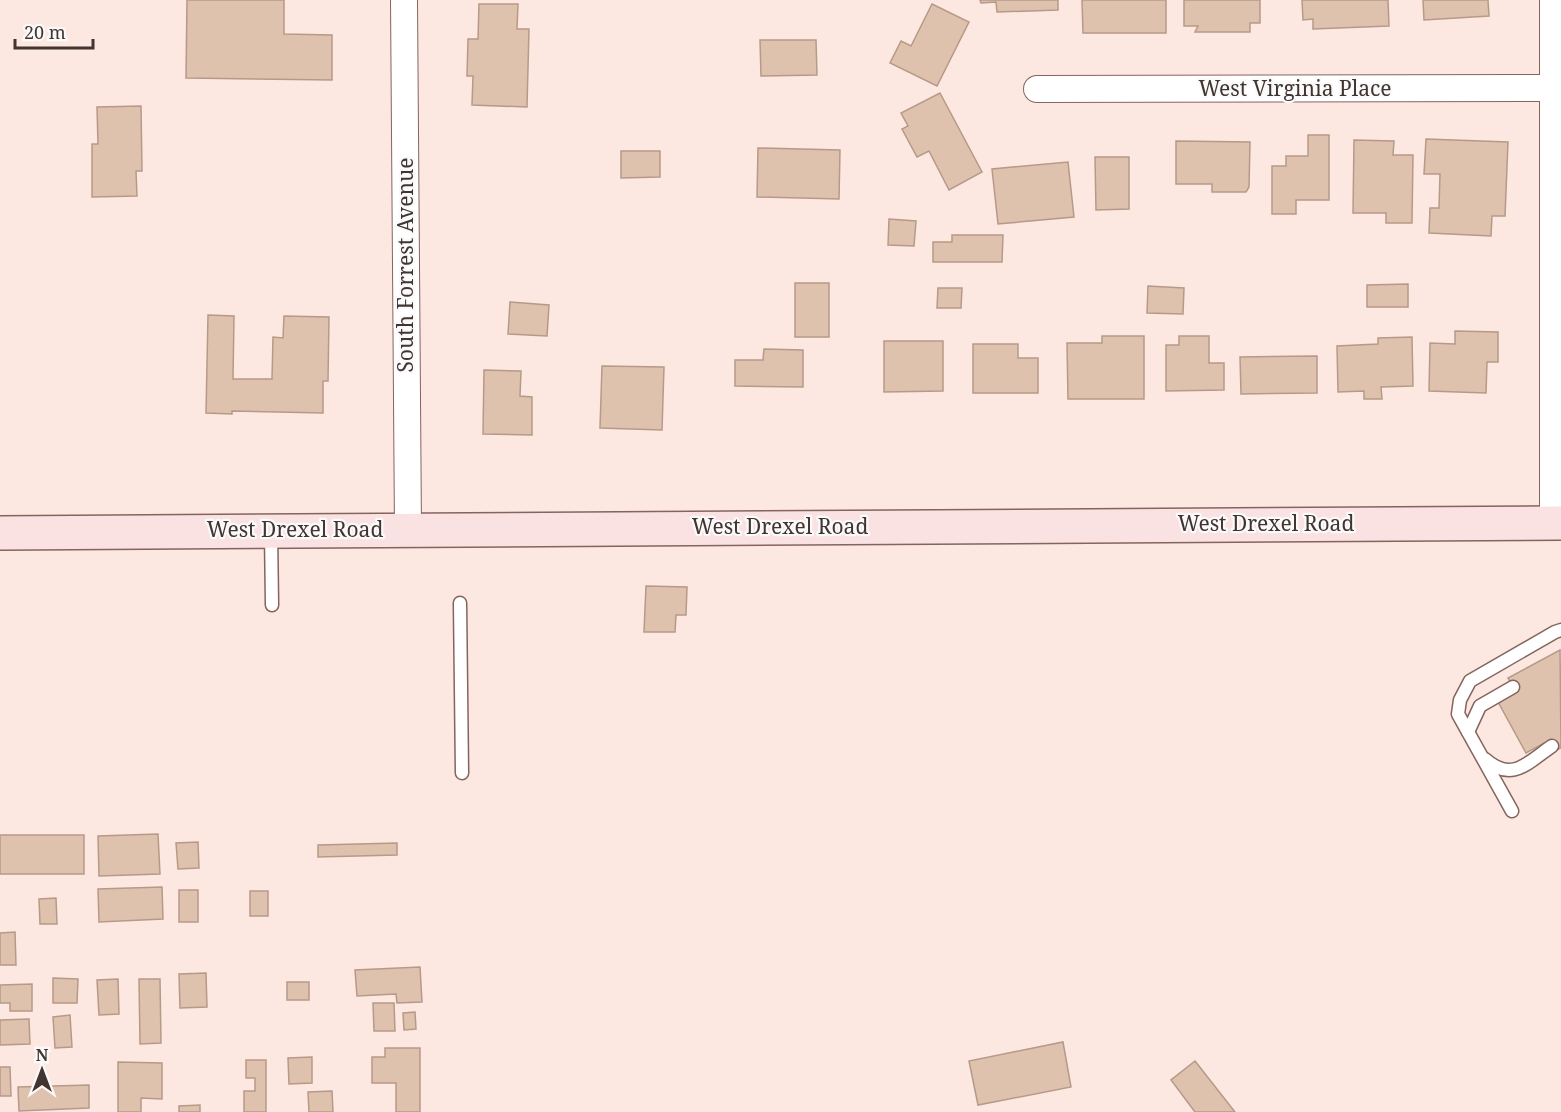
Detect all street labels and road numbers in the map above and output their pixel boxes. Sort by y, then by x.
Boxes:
street label: West Virginia Place [1198,74,1392,102]
street label: South Forrest Avenue [391,157,419,373]
street label: West Drexel Road [1178,509,1354,537]
street label: West Drexel Road [692,512,868,540]
street label: West Drexel Road [207,515,383,543]

